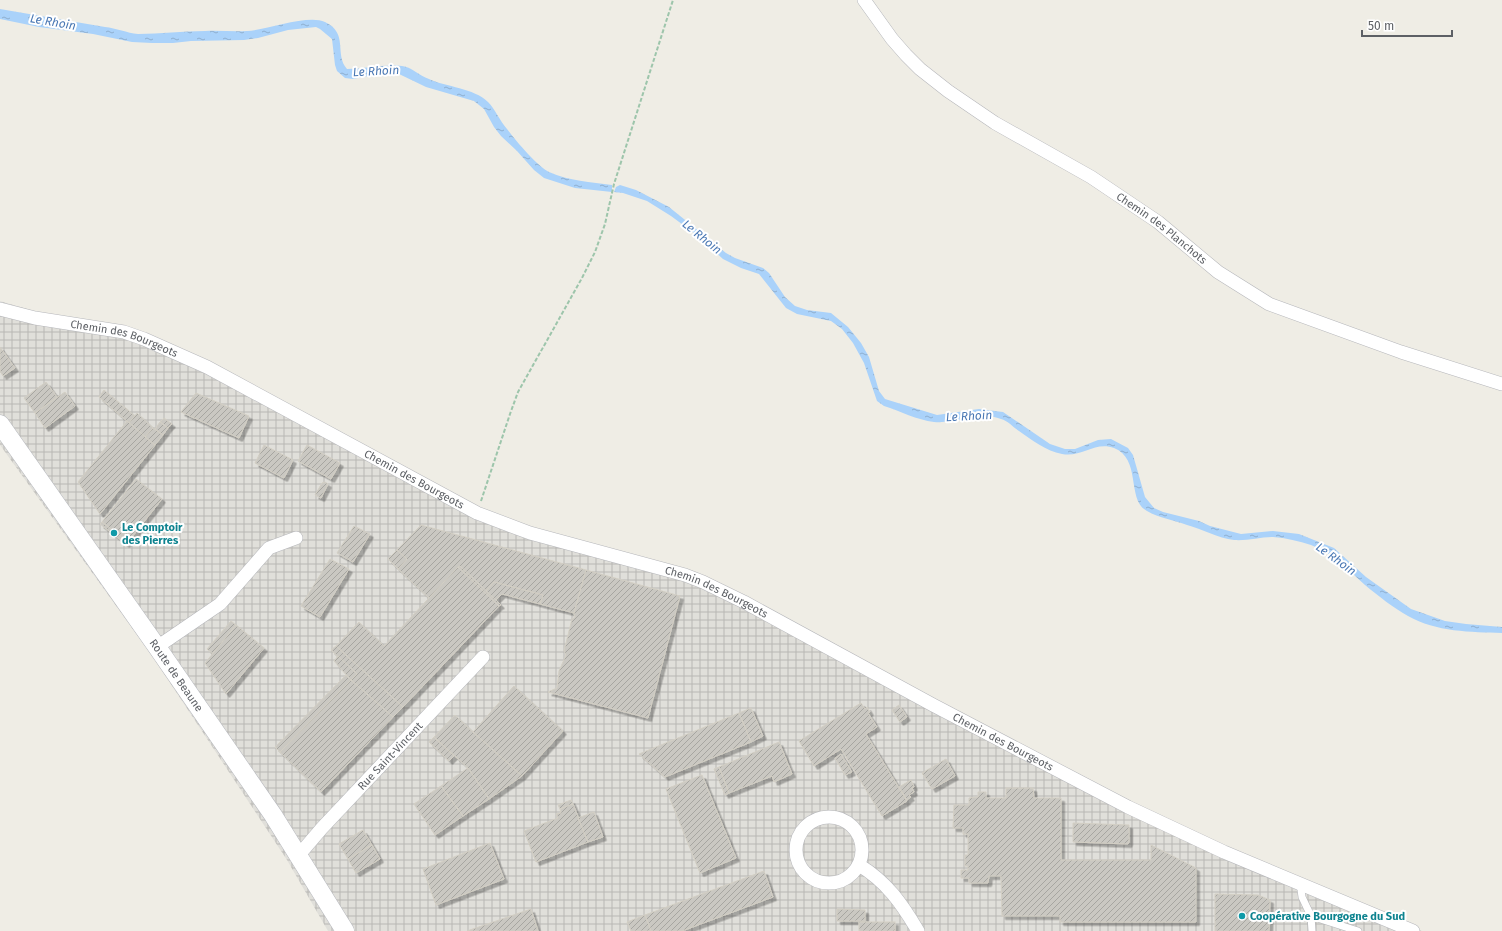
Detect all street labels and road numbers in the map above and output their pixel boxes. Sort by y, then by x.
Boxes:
street label: Chemin des Planchots [1114,190,1210,267]
street label: Chemin des Bourgeots [70,317,180,360]
street label: Chemin des Bourgeots [362,447,467,511]
street label: Chemin des Bourgeots [664,563,770,620]
street label: Route de Beaune [147,637,206,714]
street label: Chemin des Bourgeots [951,710,1056,773]
street label: Rue Saint-Vincent [355,719,425,792]

